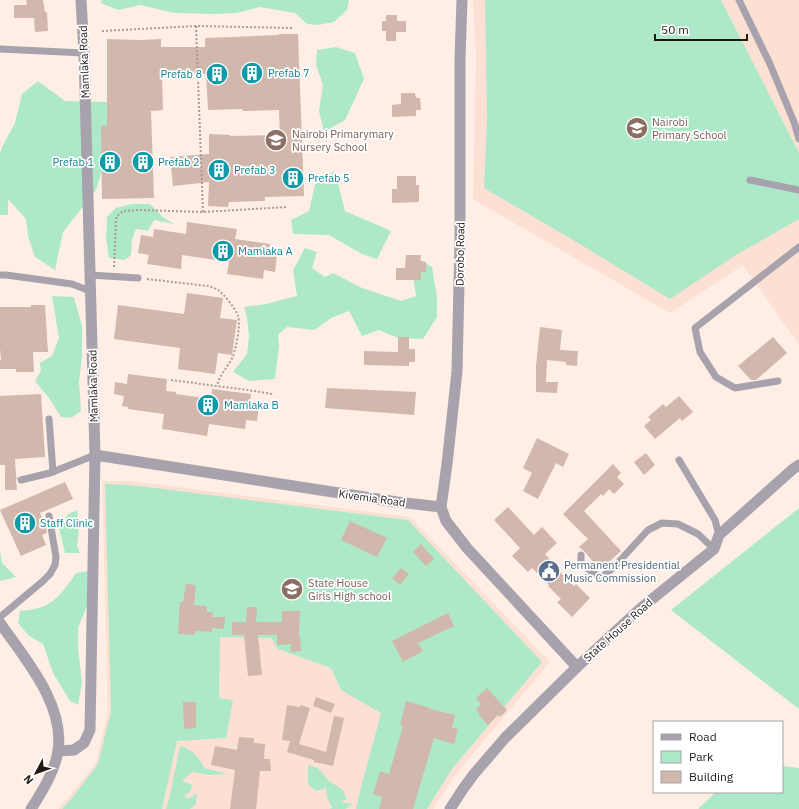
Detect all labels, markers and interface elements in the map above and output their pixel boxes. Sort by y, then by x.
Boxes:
scale bar [655,16,747,42]
text: 50 m [661,22,689,37]
street label: Mamlaka Road [76,25,92,99]
building icon: Prefab 7 [239,60,265,86]
building icon: Prefab 8 [204,61,230,87]
place label: Prefab 7 [268,66,310,80]
place label: Prefab 8 [160,67,202,81]
school or university icon: Nairobi Primary School [624,115,650,141]
place label: Nairobi Primary School [652,115,727,142]
school or university icon: Nairobi Primarymary Nursery School [263,127,289,153]
place label: Nairobi Primarymary Nursery School [292,127,394,154]
building icon: Prefab 1 [97,149,123,175]
building icon: Prefab 2 [130,149,156,175]
place label: Prefab 1 [52,155,94,169]
place label: Prefab 2 [158,155,200,169]
building icon: Prefab 3 [206,157,232,183]
place label: Prefab 3 [234,163,276,177]
building icon: Prefab 5 [280,165,306,191]
place label: Prefab 5 [308,171,350,185]
street label: Dorobo Road [452,222,468,286]
building icon: Mamlaka A [210,238,236,264]
place label: Mamlaka A [238,244,293,258]
street label: Mamlaka Road [85,349,101,423]
building icon: Mamlaka B [195,392,221,418]
place label: Mamlaka B [224,398,279,412]
street label: Kivemia Road [338,486,406,510]
building icon: Staff Clinic [12,510,38,536]
place label: Staff Clinic [40,516,93,530]
public building icon: Permanent Presidential Music Commission [536,558,562,584]
place label: Permanent Presidential Music Commission [564,558,680,585]
school or university icon: State House Girls High school [279,576,305,602]
place label: State House Girls High school [308,576,391,603]
street label: State House Road [581,595,655,665]
legend [653,721,783,793]
text: Road [689,729,717,744]
text: Park [689,749,714,764]
north arrow [16,753,56,793]
text: Building [689,769,734,784]
text: N [21,772,36,787]

